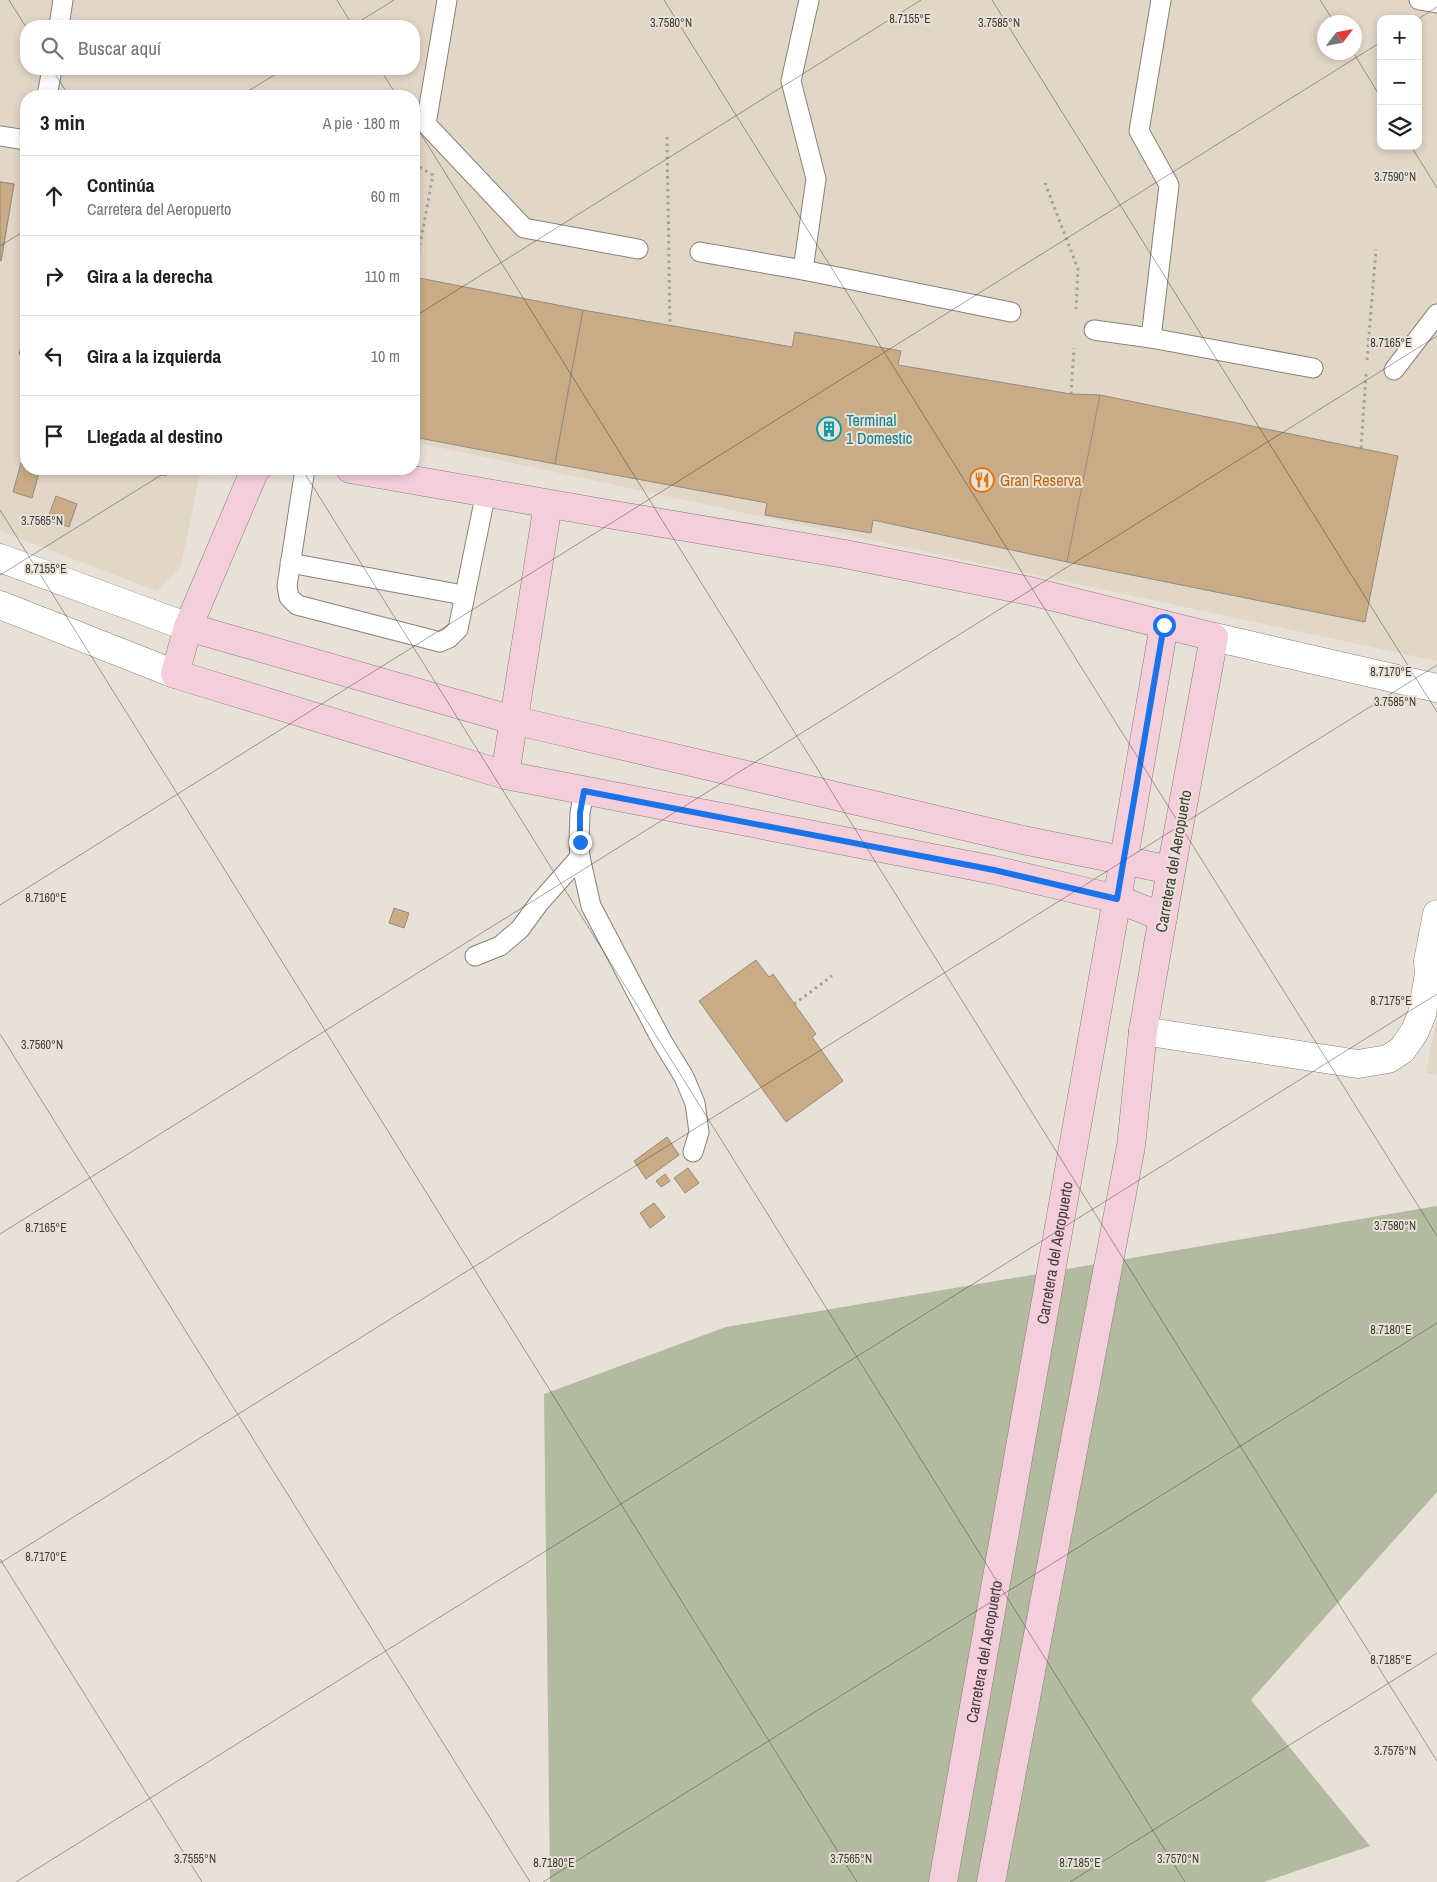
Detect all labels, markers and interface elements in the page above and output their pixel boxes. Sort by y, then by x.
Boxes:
text: 8.7155°E [889,11,931,27]
text: 3.7580°N [650,15,692,31]
text: 3.7585°N [978,15,1020,31]
north arrow [1317,15,1362,60]
map controls [1377,15,1422,150]
button: + [1377,15,1422,60]
search box [20,20,420,75]
icon: search [38,34,66,62]
text: Buscar aquí [78,35,161,61]
button: − [1377,60,1422,105]
button: layers [1377,105,1422,150]
text: 3 min [40,108,85,137]
text: A pie · 180 m [323,112,400,134]
text: 3.7590°N [1374,169,1416,185]
text: Continúa [87,172,155,198]
icon: ahead [40,182,68,210]
text: 60 m [371,185,400,207]
text: Carretera del Aeropuerto [87,198,231,220]
icon: right [40,262,68,290]
text: Gira a la derecha [87,263,213,289]
text: 110 m [364,265,400,287]
text: 8.7165°E [1370,335,1412,351]
icon: left [40,342,68,370]
text: Gira a la izquierda [87,343,221,369]
text: 10 m [371,345,400,367]
place label: Terminal 1 Domestic [846,409,913,449]
building icon: Terminal 1 Domestic [816,416,842,442]
icon: arrive [40,422,68,450]
text: Llegada al destino [87,423,223,449]
restaurant icon: Gran Reserva [969,467,995,493]
place label: Gran Reserva [1000,469,1082,491]
text: 3.7565°N [21,513,63,529]
text: 8.7155°E [25,561,67,577]
route start [1153,614,1176,637]
text: 8.7170°E [1370,664,1412,680]
text: 3.7585°N [1374,694,1416,710]
street label: Carretera del Aeropuerto [1150,788,1196,934]
route end [569,831,592,854]
text: 8.7160°E [25,890,67,906]
text: 8.7175°E [1370,993,1412,1009]
text: 3.7560°N [21,1037,63,1053]
street label: Carretera del Aeropuerto [1031,1180,1078,1326]
text: 3.7580°N [1374,1218,1416,1234]
text: 8.7165°E [25,1220,67,1236]
text: 8.7180°E [1370,1322,1412,1338]
text: 8.7170°E [25,1549,67,1565]
street label: Carretera del Aeropuerto [960,1579,1007,1725]
text: 8.7185°E [1370,1652,1412,1668]
text: 3.7575°N [1374,1743,1416,1759]
text: 3.7555°N [174,1851,216,1867]
text: 3.7565°N [830,1851,872,1867]
text: 3.7570°N [1157,1851,1199,1867]
text: 8.7180°E [533,1855,575,1871]
text: 8.7185°E [1059,1855,1101,1871]

